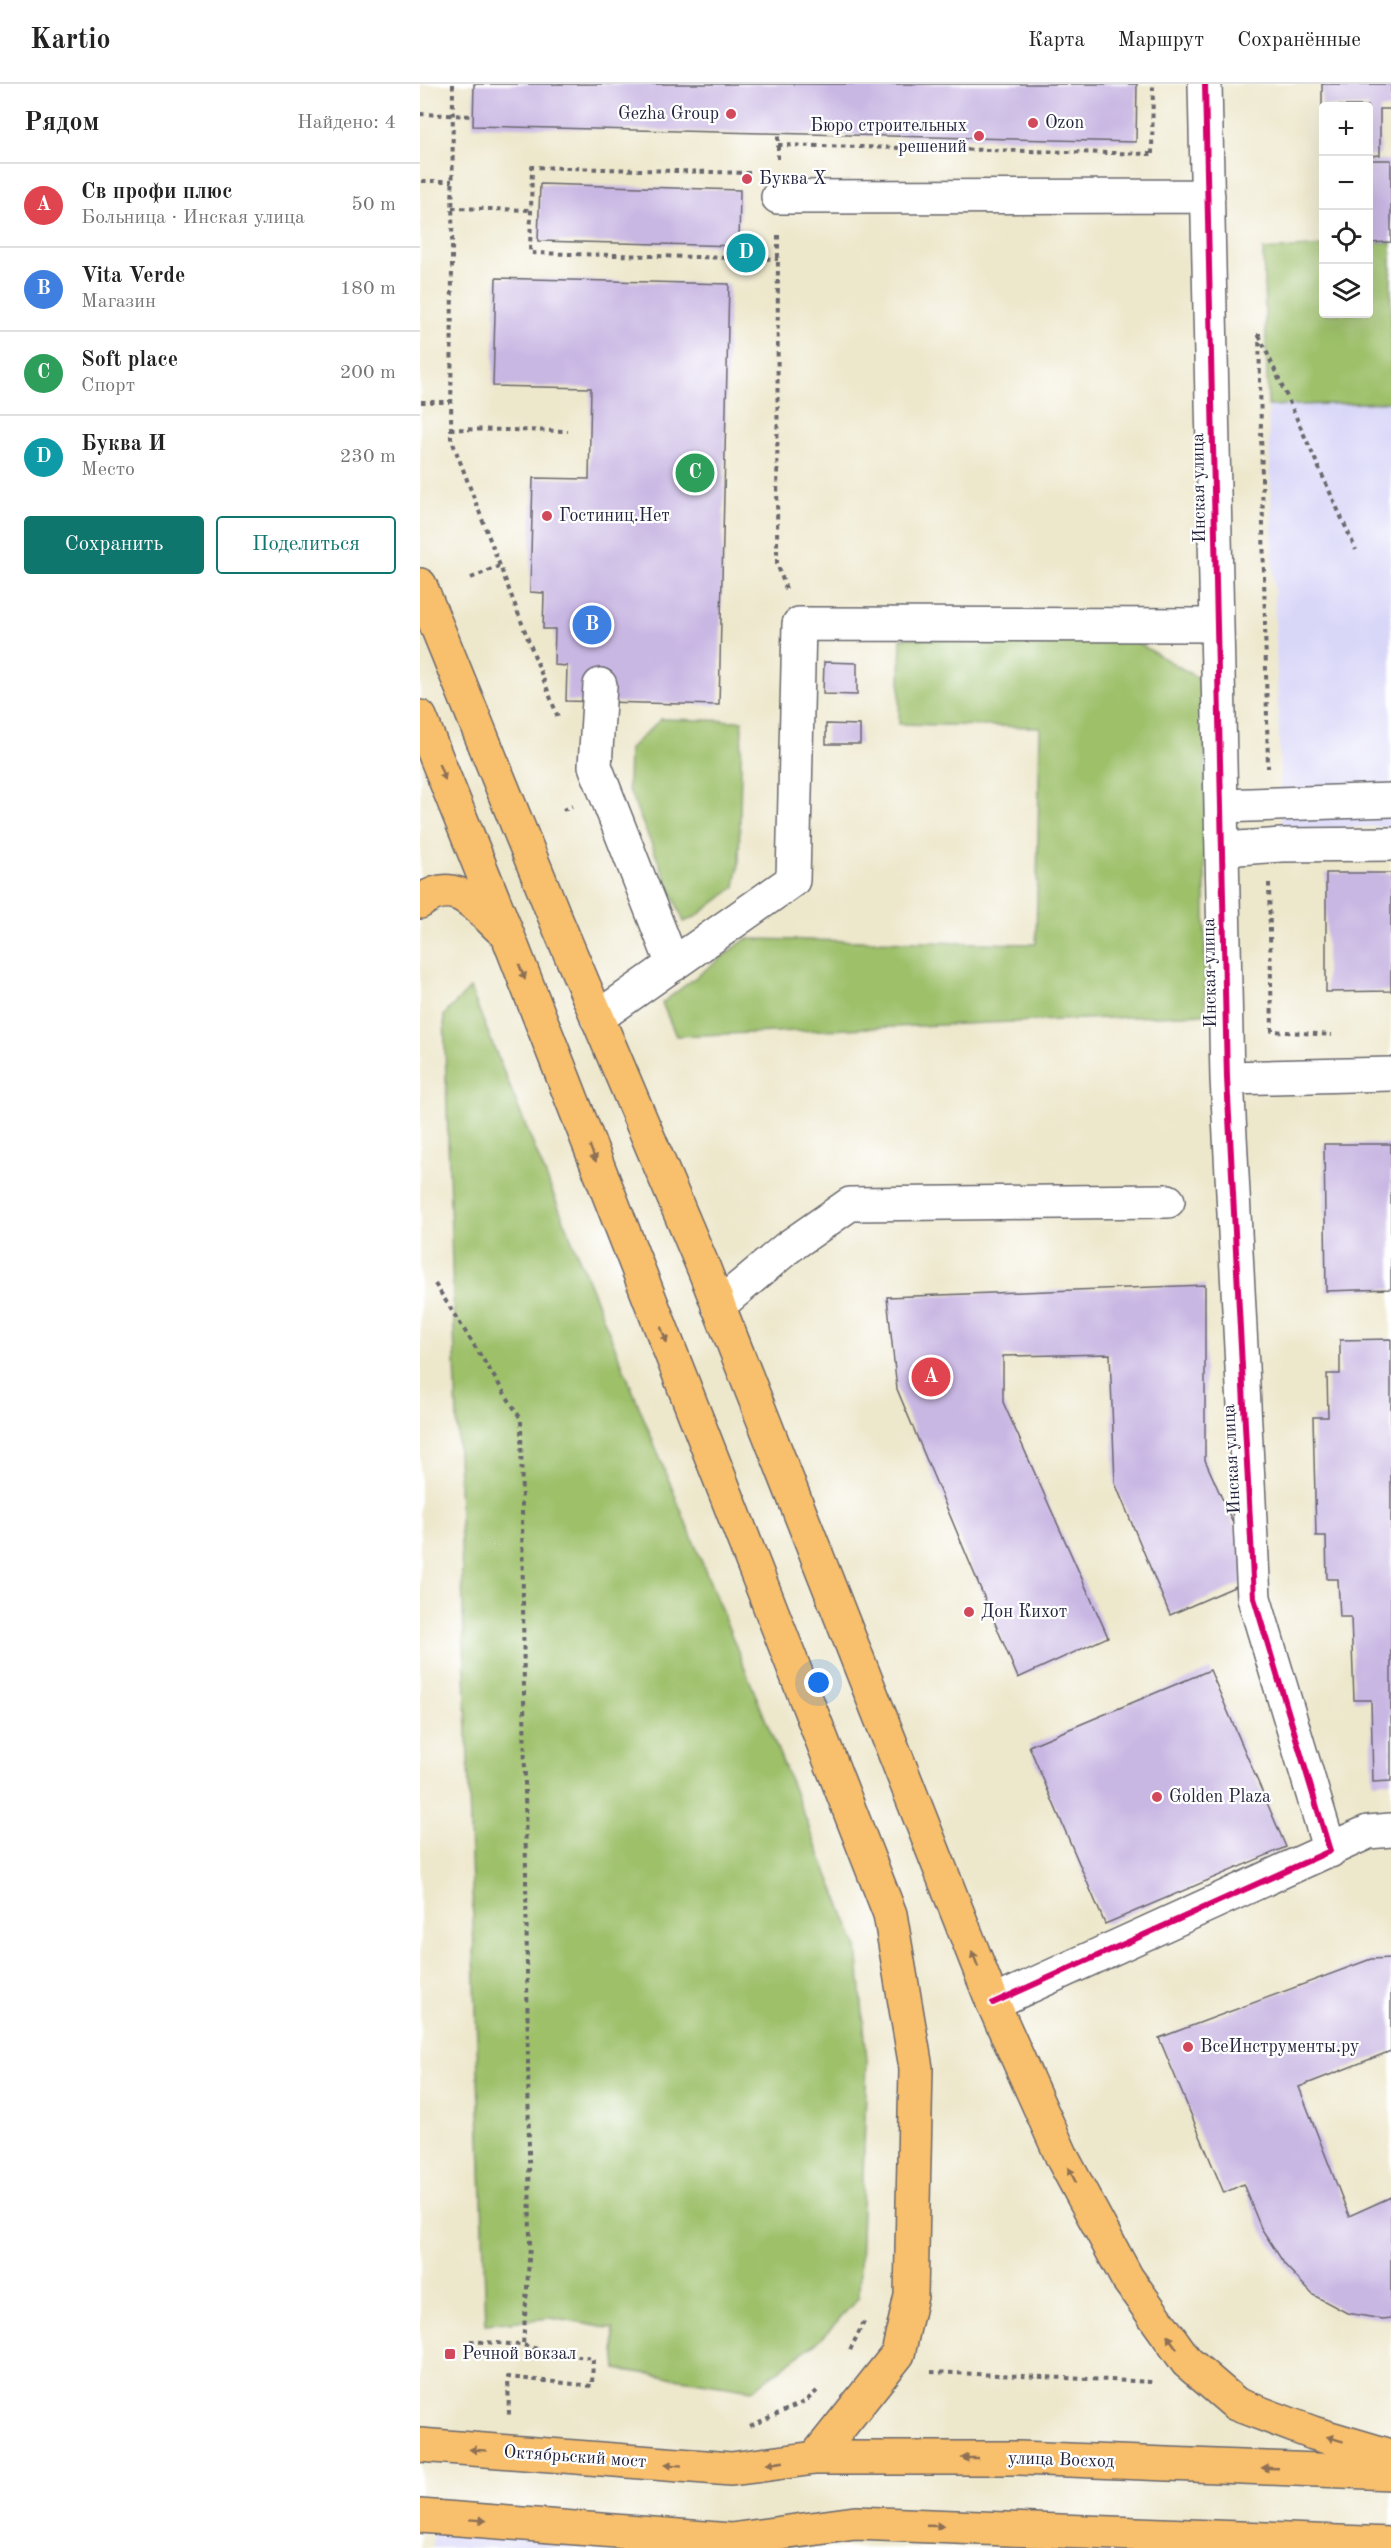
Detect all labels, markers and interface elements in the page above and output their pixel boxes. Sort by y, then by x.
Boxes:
text: Kartio [30,27,111,55]
text: Карта [1028,30,1085,51]
text: Маршрут [1118,30,1204,51]
text: Сохранённые [1237,30,1361,51]
map controls [1319,102,1373,318]
button: + [1319,102,1373,156]
place label: Gezha Group [618,105,719,123]
marker: Gezha Group [724,107,738,121]
text: Рядом [24,110,99,136]
text: Найдено: 4 [297,113,396,133]
place label: Ozon [1045,114,1084,132]
marker: Ozon [1026,116,1040,130]
place label: Бюро строительных решений [810,117,967,156]
marker: Бюро строительных решений [972,129,986,143]
button: − [1319,156,1373,210]
place label: Буква Х [759,170,827,188]
marker: Буква Х [740,172,754,186]
text: Св профи плюс [81,181,233,203]
text: A [36,195,51,215]
text: 50 m [351,195,396,215]
text: Больница · Инская улица [81,208,305,228]
button: locate [1319,210,1373,264]
pin: D [726,230,766,276]
button: layers [1319,264,1373,318]
text: Vita Verde [81,265,185,287]
text: B [36,279,51,299]
text: 180 m [340,279,396,299]
text: Магазин [81,292,156,312]
text: Soft place [81,349,178,371]
text: C [37,363,50,383]
text: 200 m [340,363,396,383]
text: Спорт [81,376,135,396]
text: Буква И [81,433,166,455]
street label: Инская улица [1189,433,1209,543]
text: D [36,447,51,467]
text: 230 m [340,447,396,467]
pin: C [676,450,714,496]
text: Место [81,460,135,480]
place label: Гостиниц.Нет [559,507,670,525]
marker: Гостиниц.Нет [540,509,554,523]
button: Сохранить [24,516,204,574]
button: Поделиться [216,516,396,574]
pin: B [572,602,612,648]
one-way arrow [437,763,447,781]
street label: Инская улица [1200,918,1220,1028]
one-way arrow [518,963,527,981]
one-way arrow [589,1145,598,1163]
one-way arrow [659,1327,669,1345]
pin: A [912,1354,950,1400]
street label: Инская улица [1220,1404,1244,1514]
place label: Дон Кихот [981,1603,1067,1621]
marker: Дон Кихот [962,1605,976,1619]
your location [804,1668,833,1697]
place label: Golden Plaza [1169,1788,1271,1806]
marker: Golden Plaza [1150,1790,1164,1804]
one-way arrow [970,1949,980,1967]
place label: ВсеИнструменты.ру [1200,2038,1360,2056]
marker: ВсеИнструменты.ру [1181,2040,1195,2054]
one-way arrow [1067,2166,1077,2183]
one-way arrow [1166,2334,1178,2350]
place label: Речной вокзал [462,2345,576,2363]
marker: Речной вокзал [443,2347,457,2361]
one-way arrow [1326,2434,1344,2443]
street label: Октябрьский мост [503,2443,647,2471]
one-way arrow [469,2445,488,2455]
street label: улица Восход [1007,2449,1115,2471]
one-way arrow [960,2453,979,2463]
one-way arrow [766,2459,785,2468]
one-way arrow [663,2460,682,2470]
one-way arrow [1260,2463,1279,2472]
one-way arrow [469,2515,488,2525]
one-way arrow [926,2521,945,2530]

